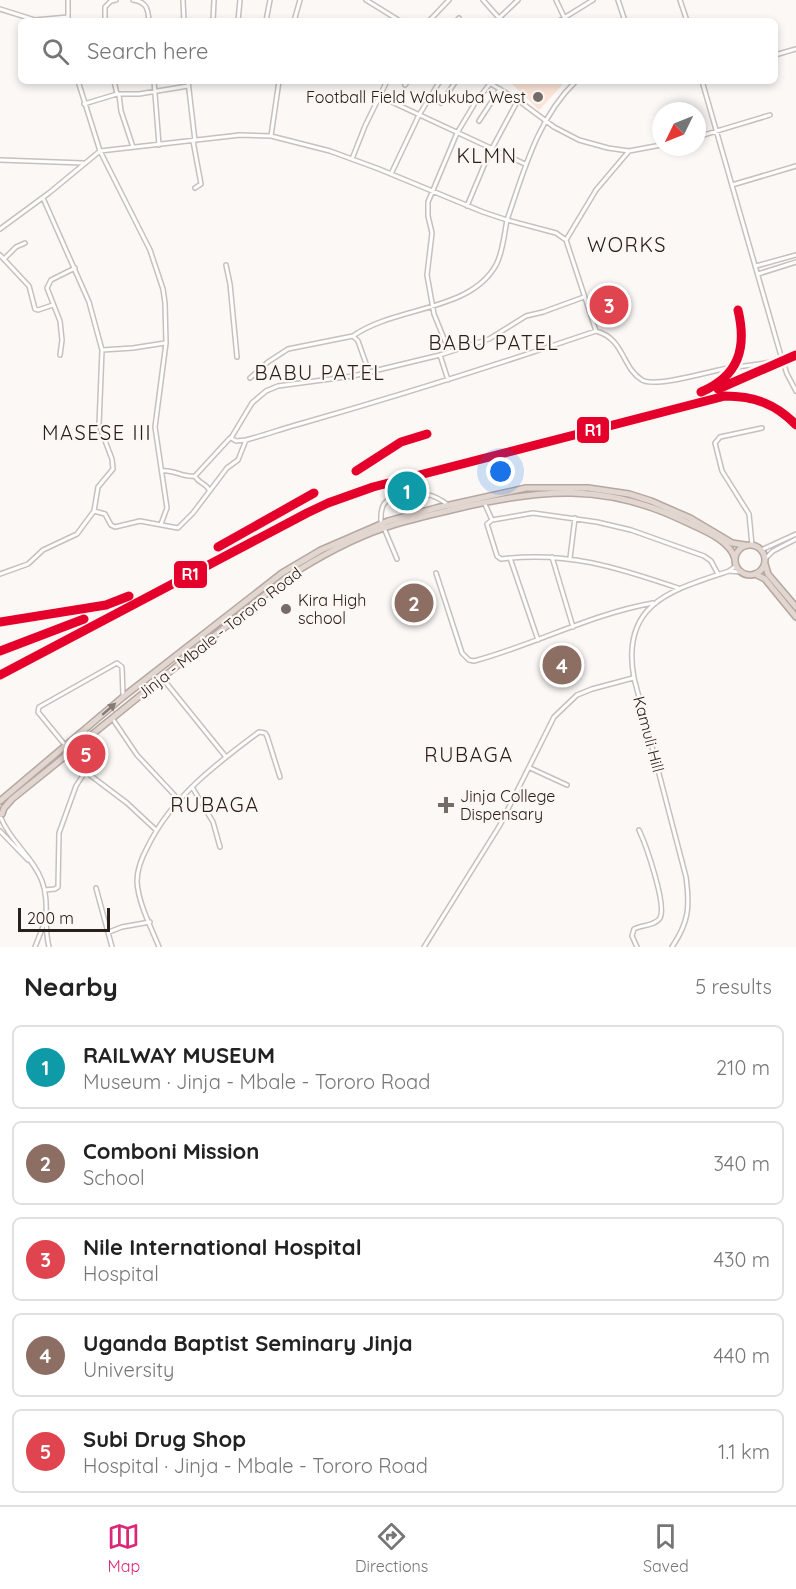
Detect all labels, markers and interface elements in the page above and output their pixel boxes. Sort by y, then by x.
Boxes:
search box [18,18,778,84]
icon: search [39,35,72,68]
text: Search here [87,37,208,65]
place label: Football Field Walukuba West [306,87,526,107]
marker: Football Field Walukuba West [531,90,545,104]
north arrow [652,102,706,156]
district label: KLMN [456,143,518,168]
district label: WORKS [587,232,667,257]
pin: 3 [590,282,628,328]
district label: BABU PATEL [429,330,559,355]
district label: BABU PATEL [255,360,385,385]
line badge: R1 [576,416,610,444]
district label: MASESE III [42,420,152,445]
text: R1 [584,420,602,440]
your location [486,457,515,486]
pin: 1 [388,468,426,514]
line badge: R1 [173,560,208,589]
street label: Jinja - Mbale - Tororo Road [133,563,305,703]
text: R1 [181,564,199,584]
pin: 2 [394,580,434,626]
place label: Kira High school [298,590,366,628]
marker: Kira High school [279,602,293,616]
pin: 4 [542,642,582,688]
street label: Kamuli Hill [629,694,669,774]
one-way arrow [101,703,116,716]
pin: 5 [66,732,106,777]
district label: RUBAGA [424,742,514,767]
place label: Jinja College Dispensary [460,786,555,824]
district label: RUBAGA [170,792,260,817]
marker: Jinja College Dispensary [437,796,455,814]
scale bar [18,905,110,932]
text: 200 m [27,908,74,928]
text: Nearby [24,970,118,1003]
text: 5 results [695,974,772,999]
text: RAILWAY MUSEUM [83,1041,275,1069]
text: 1 [42,1055,49,1080]
text: 210 m [716,1055,770,1080]
text: Museum · Jinja - Mbale - Tororo Road [83,1069,430,1094]
text: Comboni Mission [83,1137,259,1165]
text: 2 [40,1151,51,1176]
text: 340 m [713,1151,770,1176]
text: School [83,1165,145,1190]
text: Nile International Hospital [83,1233,362,1261]
text: 3 [40,1247,51,1272]
text: 430 m [713,1247,770,1272]
text: Hospital [83,1261,159,1286]
text: Uganda Baptist Seminary Jinja [83,1329,413,1357]
text: 4 [40,1343,51,1368]
text: 440 m [713,1343,770,1368]
text: University [83,1357,174,1382]
text: Subi Drug Shop [83,1425,246,1453]
text: 5 [40,1439,51,1464]
text: 1.1 km [718,1439,770,1464]
text: Hospital · Jinja - Mbale - Tororo Road [83,1453,428,1478]
tab: Map [107,1520,140,1576]
tab: Directions [355,1520,428,1576]
tab: Saved [643,1520,689,1576]

